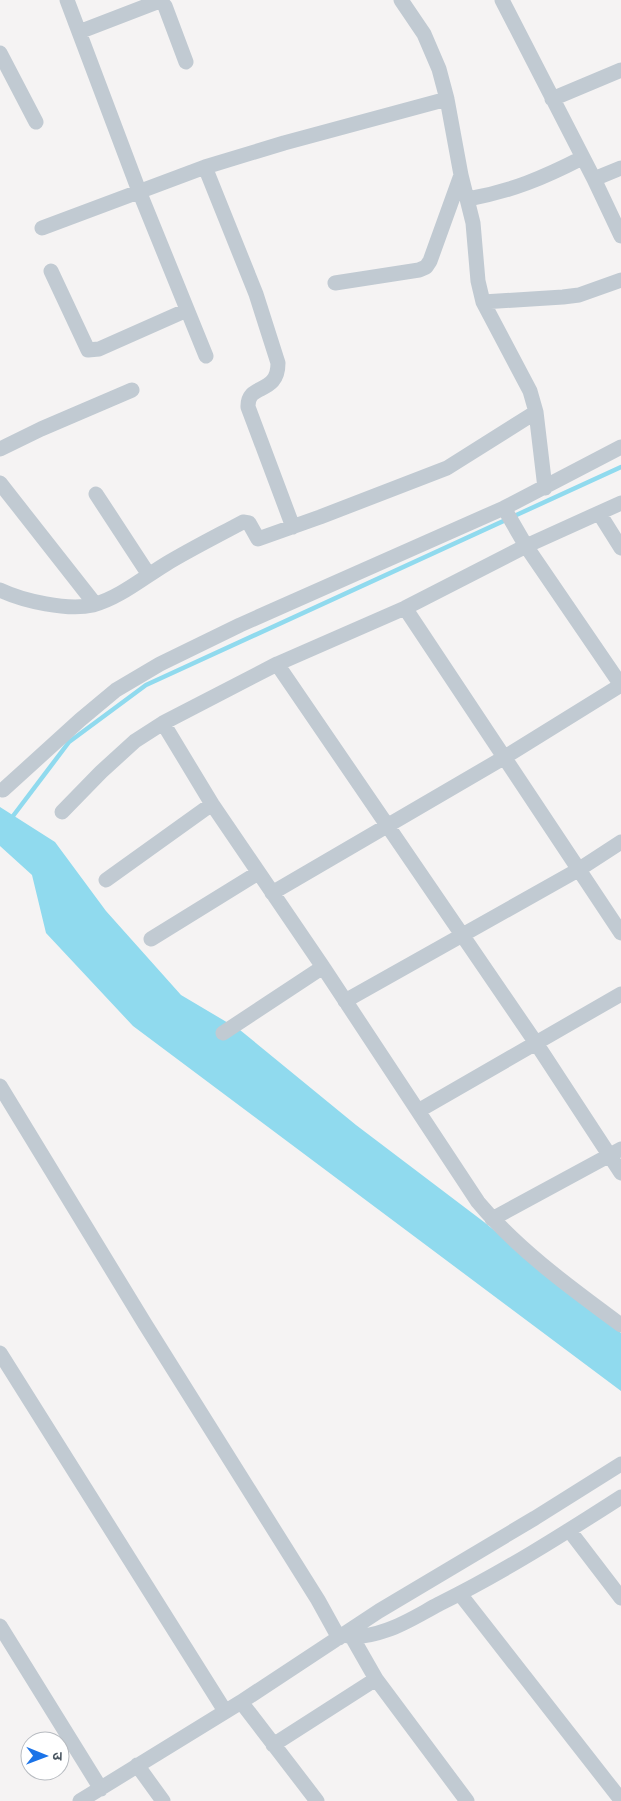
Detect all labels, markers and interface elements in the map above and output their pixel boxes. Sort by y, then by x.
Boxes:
north arrow [20,1731,70,1781]
text: उ [49,1752,66,1761]

